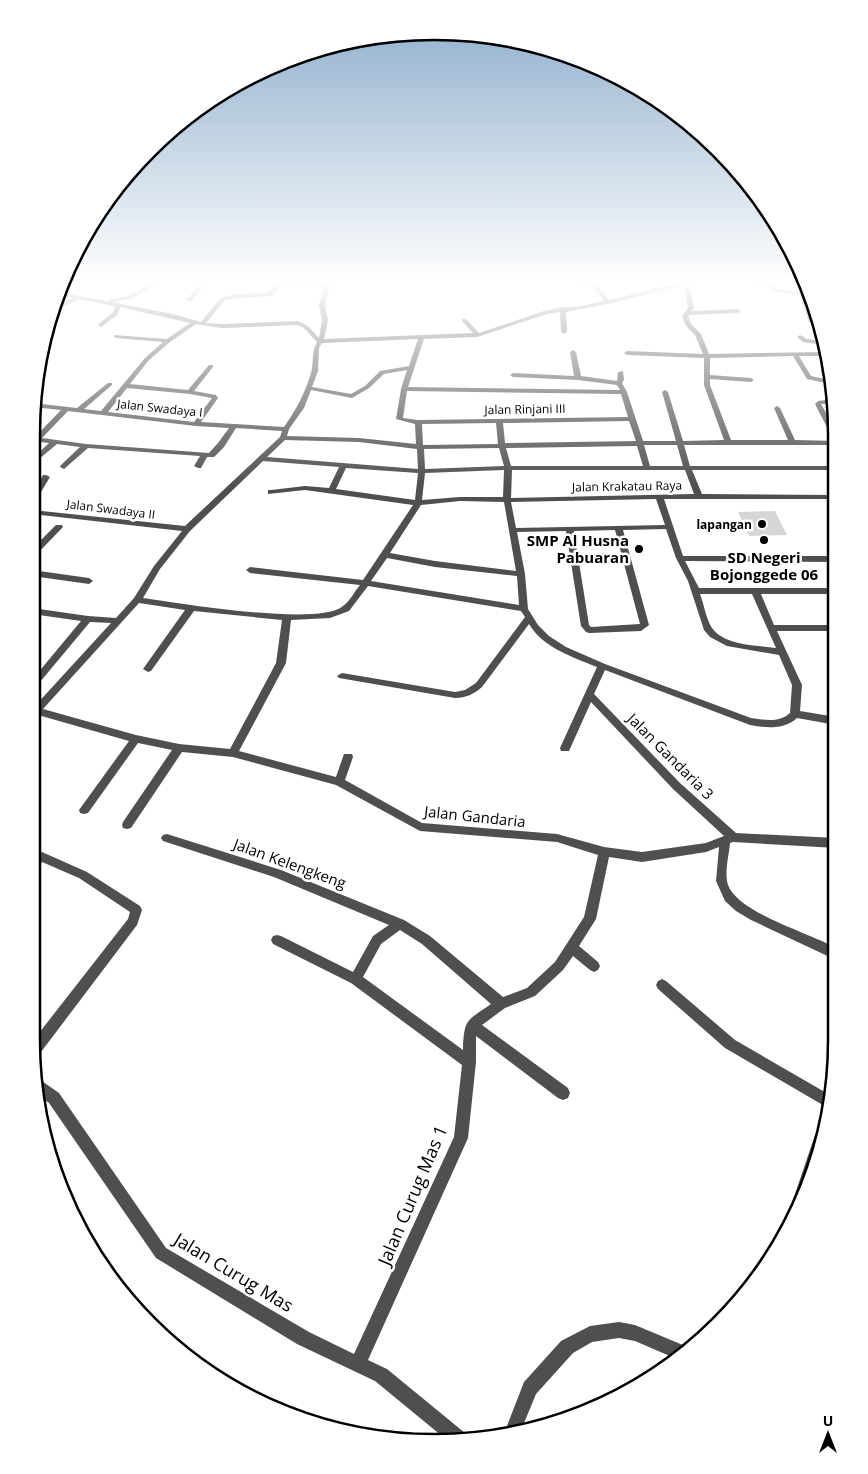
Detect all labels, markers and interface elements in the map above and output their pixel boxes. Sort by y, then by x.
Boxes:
street label: Jalan Swadaya I [115,395,204,421]
street label: Jalan Rinjani III [483,400,566,418]
street label: Jalan Krakatau Raya [571,477,682,495]
street label: Jalan Swadaya II [65,495,156,523]
place label: lapangan [696,516,752,533]
marker: lapangan [756,518,768,530]
place label: SMP Al Husna Pabuaran [527,530,629,567]
marker: SD Negeri Bojonggede 06 [758,534,770,546]
marker: SMP Al Husna Pabuaran [633,543,645,555]
place label: SD Negeri Bojonggede 06 [710,547,819,584]
street label: Jalan Gandaria 3 [622,707,718,803]
street label: Jalan Gandaria [421,801,527,831]
street label: Jalan Kelengkeng [229,833,349,893]
street label: Jalan Curug Mas 1 [371,1121,452,1271]
street label: Jalan Curug Mas [168,1226,298,1317]
north arrow [803,1409,853,1459]
text: U [823,1411,833,1430]

